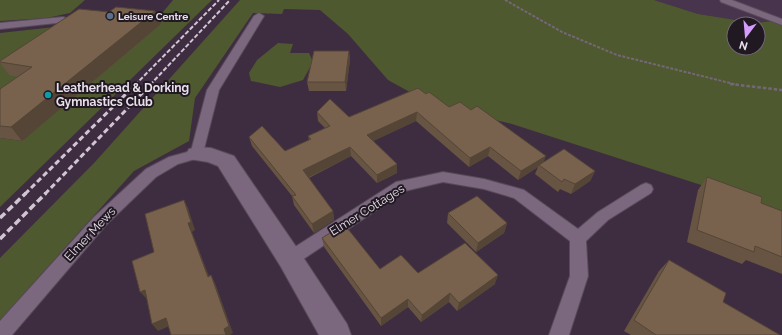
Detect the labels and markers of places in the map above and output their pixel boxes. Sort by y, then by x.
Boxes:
marker: Leisure Centre [105,11,115,21]
place label: Leisure Centre [118,11,188,22]
place label: Leatherhead & Dorking Gymnastics Club [56,81,189,109]
marker: Leatherhead & Dorking Gymnastics Club [43,90,53,100]

